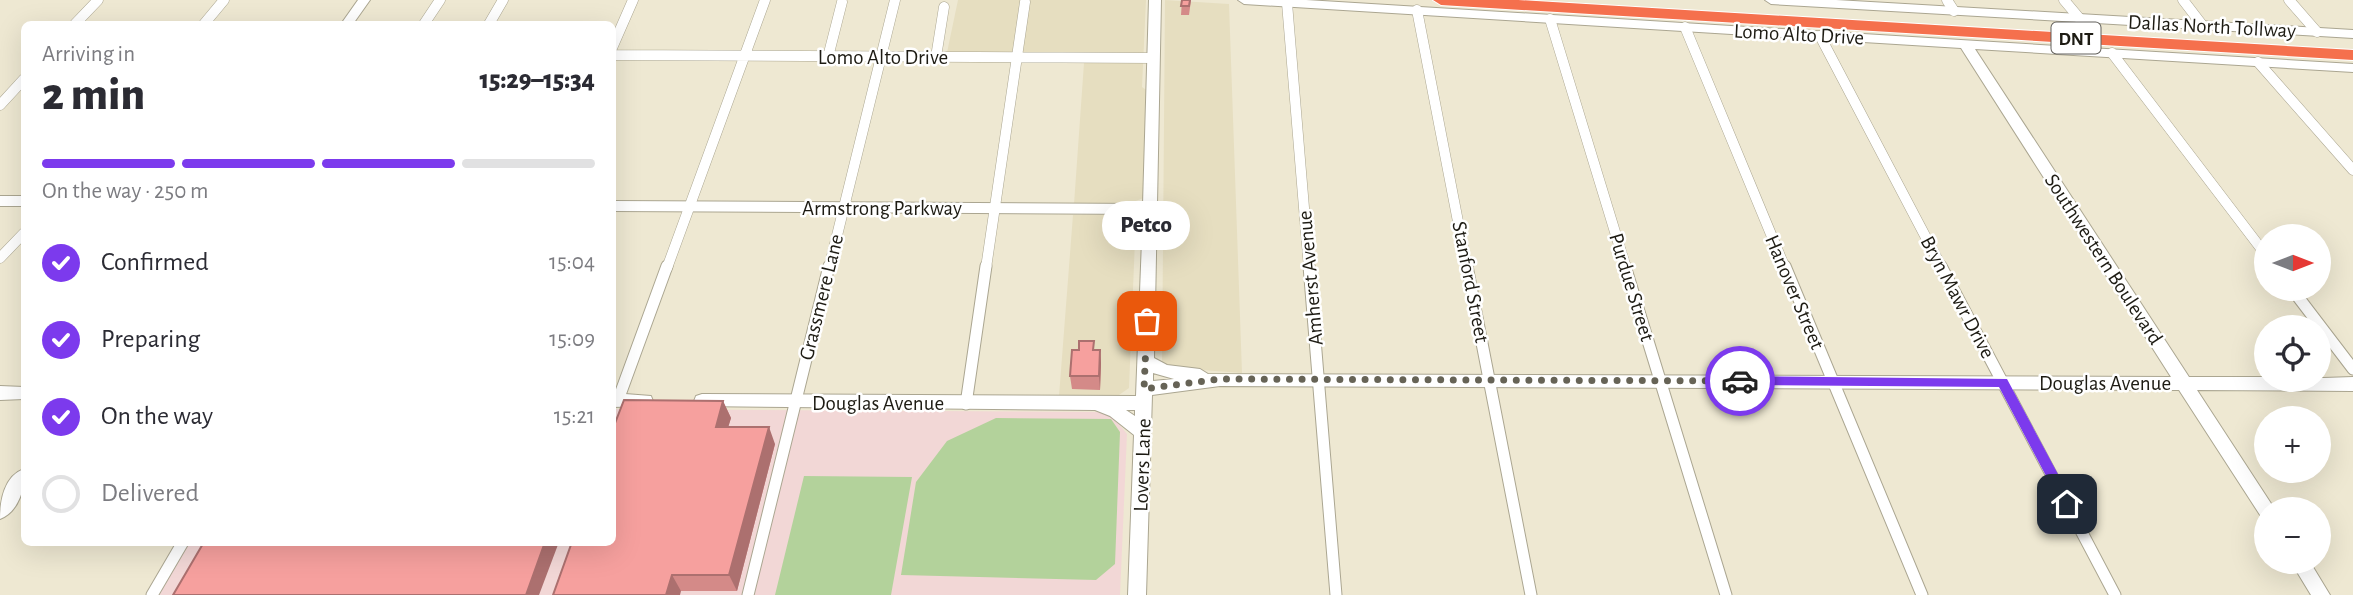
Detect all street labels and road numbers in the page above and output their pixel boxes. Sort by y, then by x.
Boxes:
street label: Dallas North Tollway [2127,12,2297,41]
street label: Lomo Alto Drive [1733,21,1865,48]
road number: DNT [2052,22,2100,54]
street label: Lomo Alto Drive [818,47,948,68]
street label: Southwestern Boulevard [2041,170,2167,348]
street label: Armstrong Parkway [802,198,962,219]
street label: Amherst Avenue [1294,210,1327,346]
street label: Stanford Street [1448,220,1493,345]
street label: Purdue Street [1605,231,1658,344]
street label: Grassmere Lane [796,232,847,362]
street label: Hanover Street [1761,232,1828,353]
street label: Bryn Mawr Drive [1917,233,1999,362]
street label: Douglas Avenue [2039,373,2171,394]
street label: Douglas Avenue [812,393,944,414]
street label: Lovers Lane [1130,418,1155,512]

